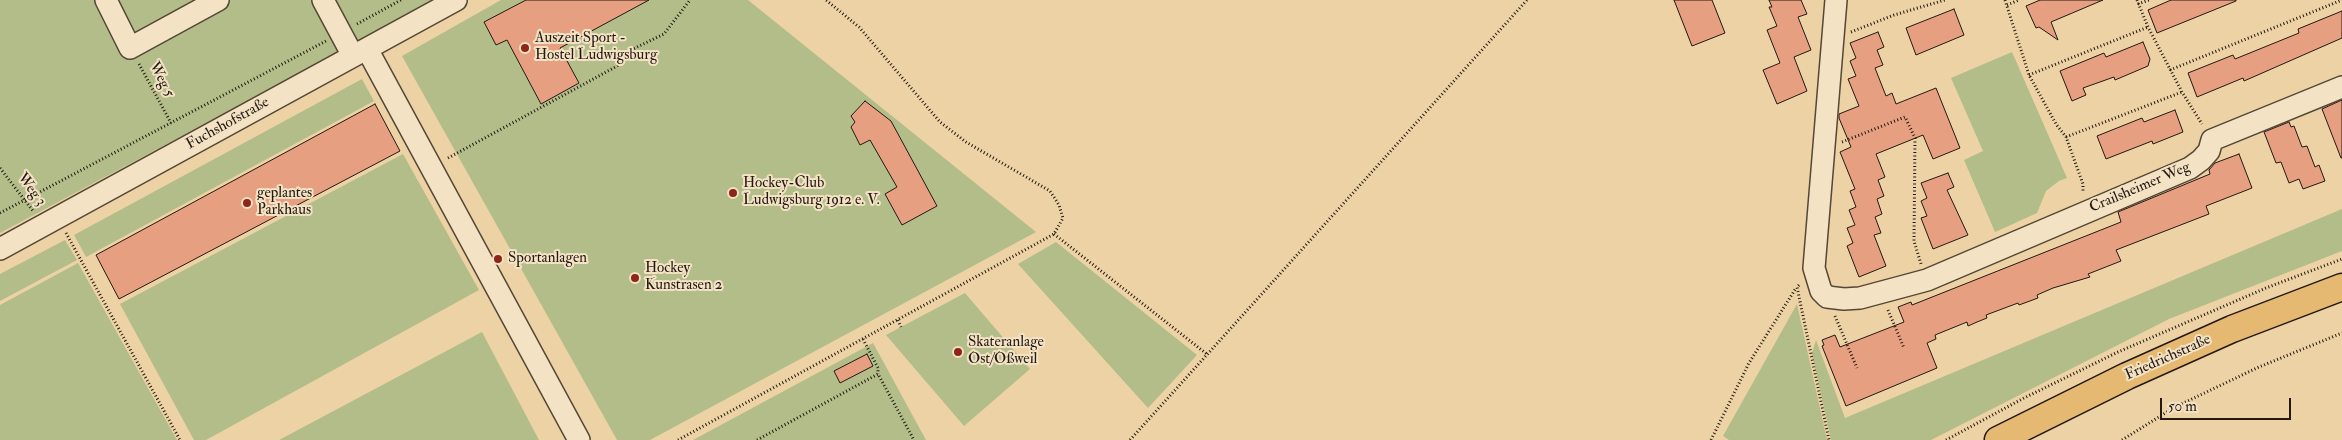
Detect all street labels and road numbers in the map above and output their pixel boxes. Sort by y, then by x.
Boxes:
street label: Weg 5 [144,59,178,101]
street label: Fuchshofstraße [183,94,273,154]
street label: Crailsheimer Weg [2087,159,2193,217]
street label: Weg 3 [13,170,49,210]
street label: Friedrichstraße [2122,331,2214,385]

